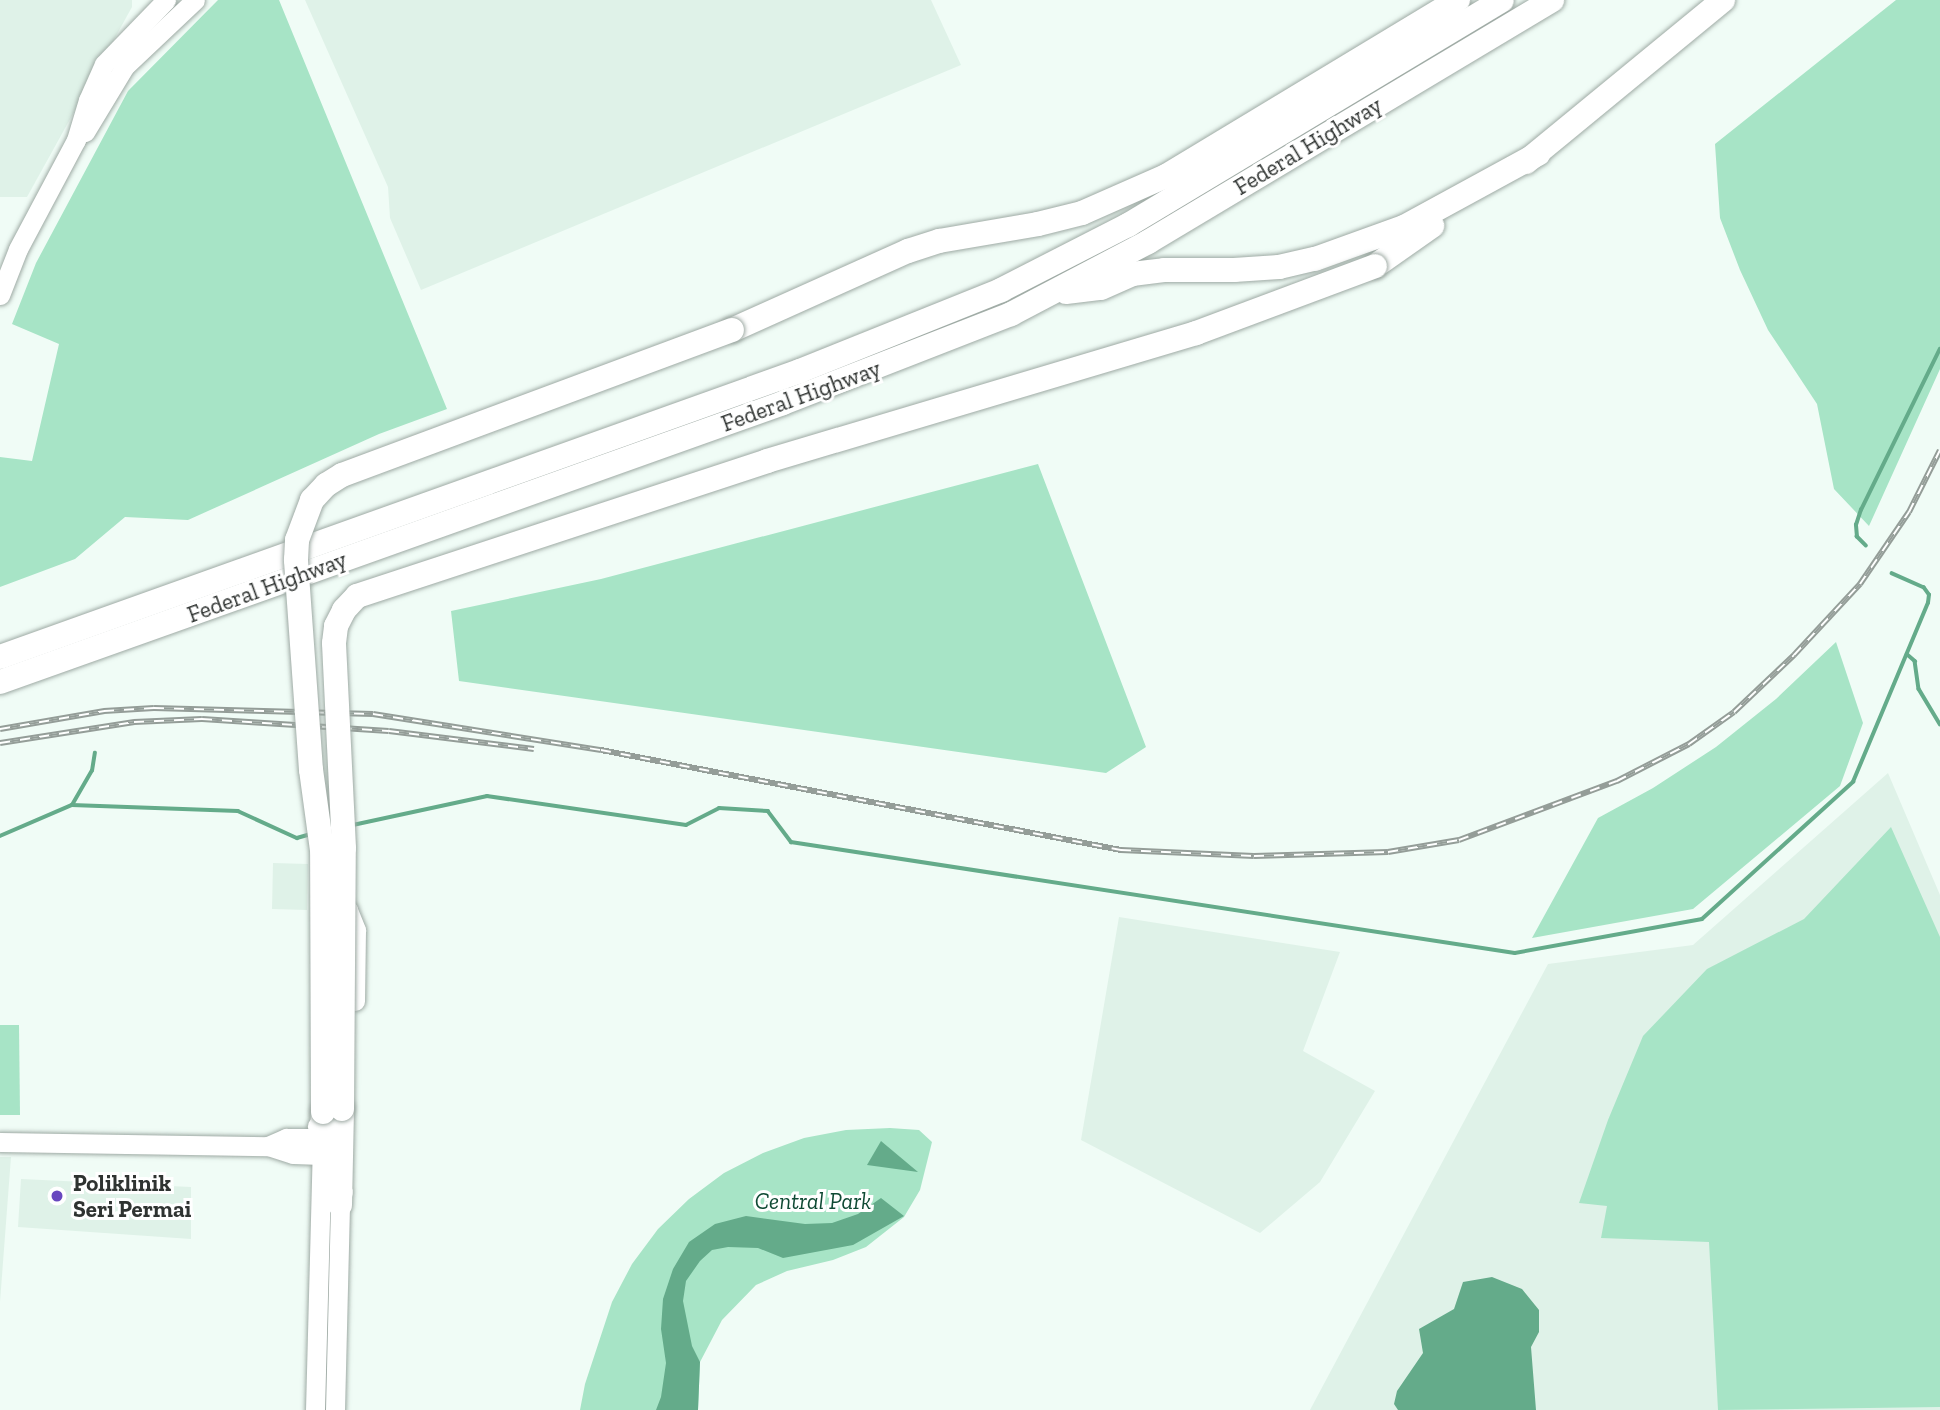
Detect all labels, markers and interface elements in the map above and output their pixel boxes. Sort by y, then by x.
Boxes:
street label: Federal Highway [1229,91,1387,201]
street label: Federal Highway [718,354,884,438]
street label: Federal Highway [184,545,350,629]
place label: Poliklinik Seri Permai [73,1169,191,1223]
marker: Poliklinik Seri Permai [47,1186,67,1206]
park label: Central Park [755,1187,871,1215]

